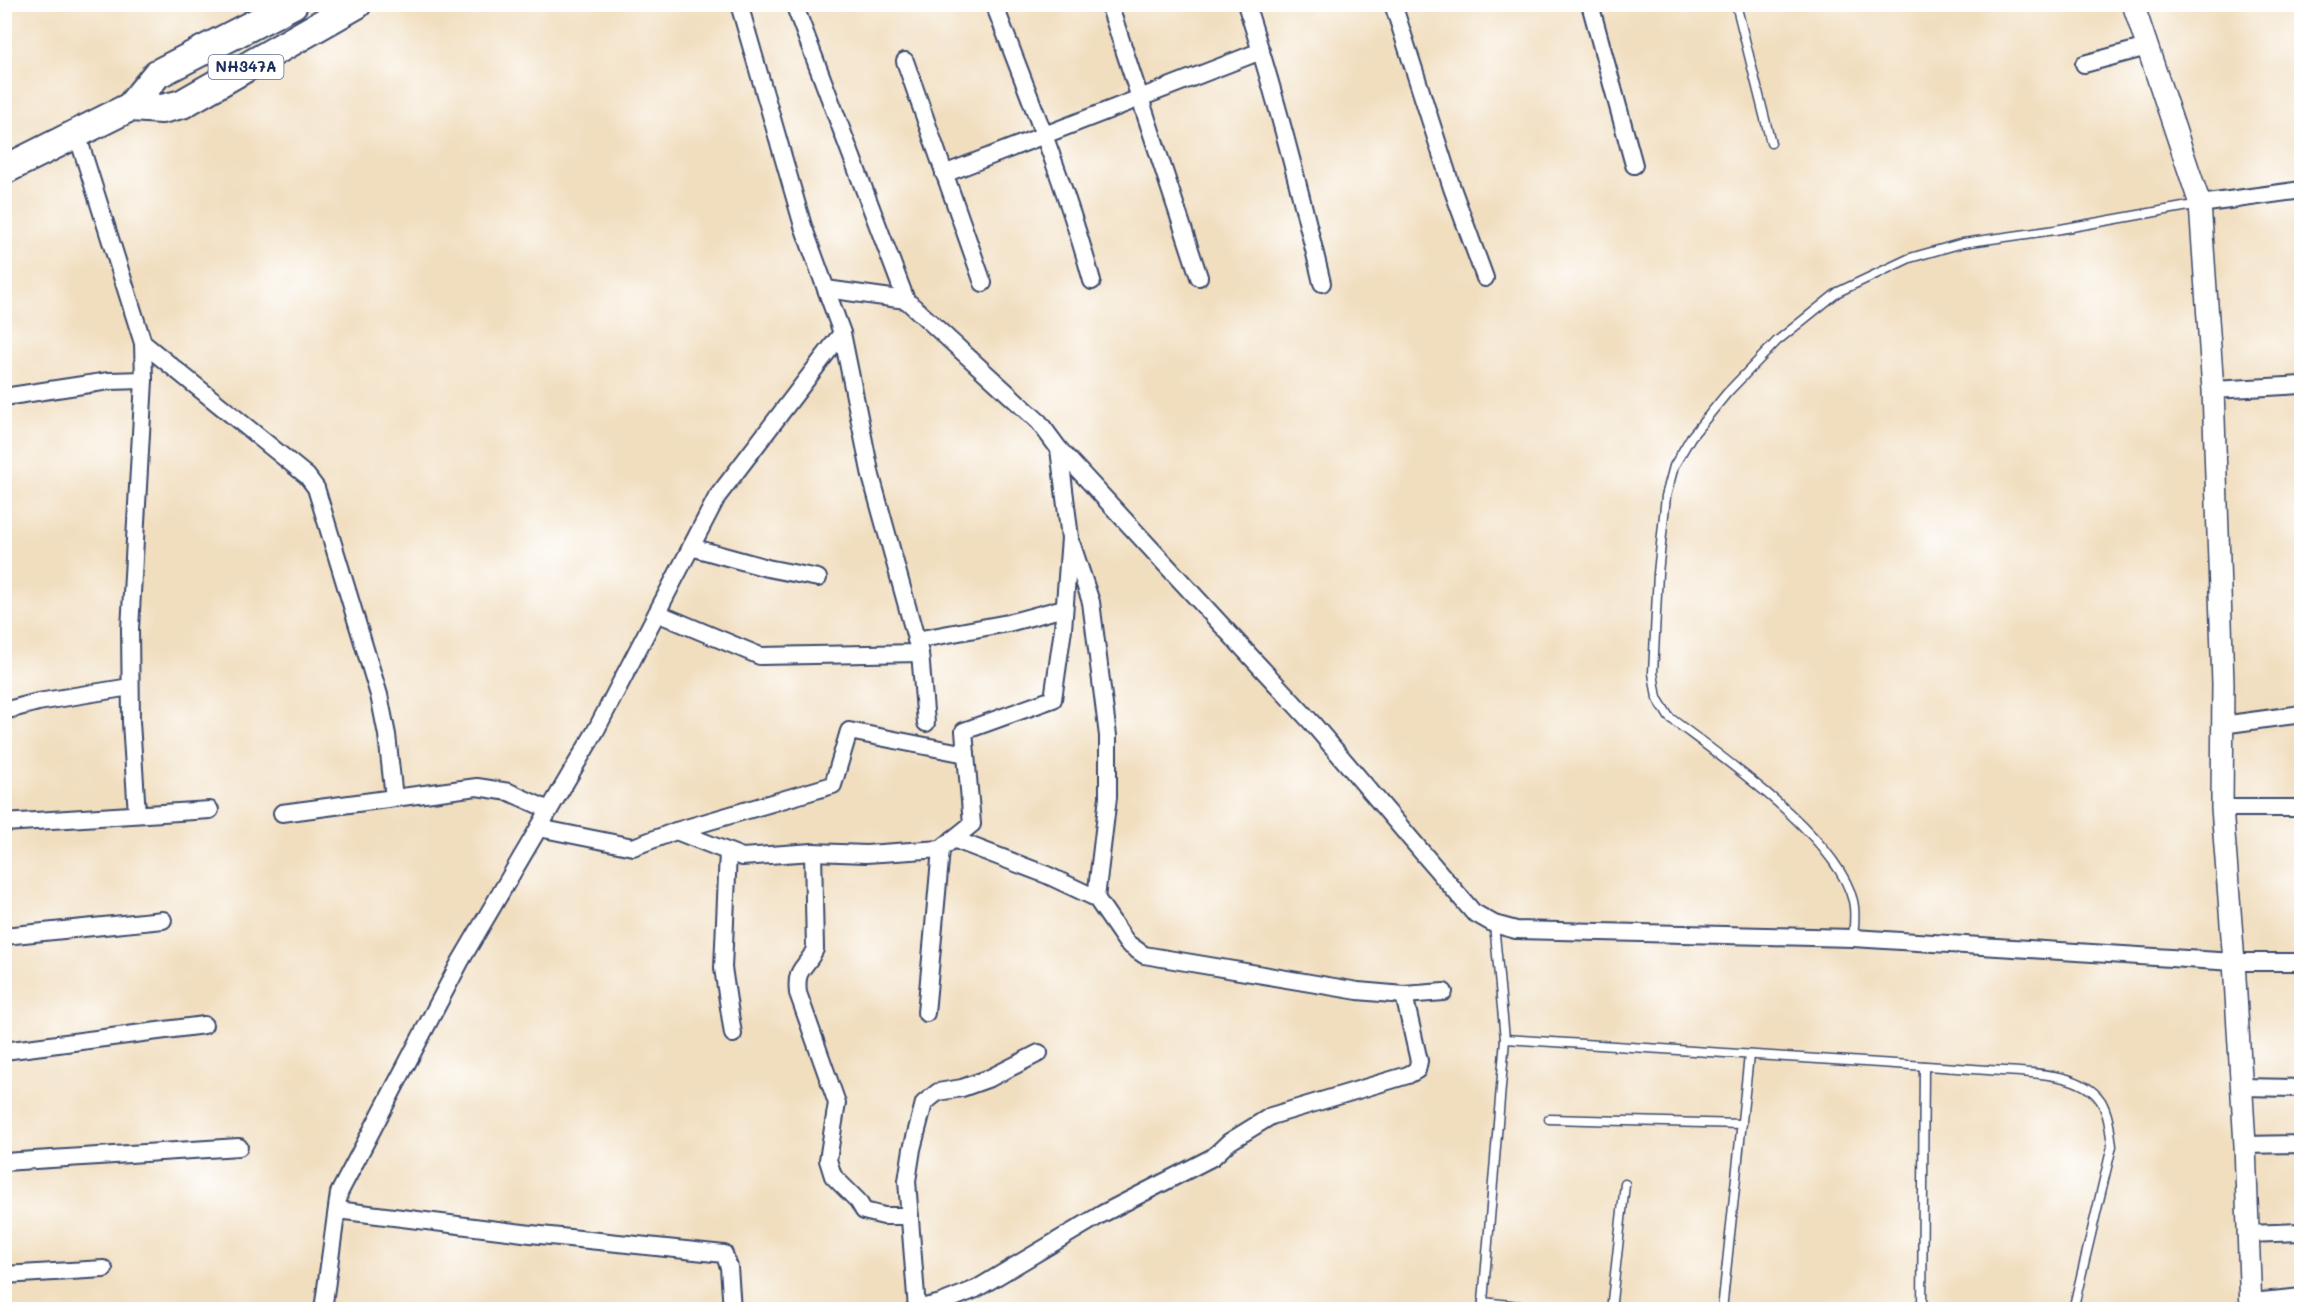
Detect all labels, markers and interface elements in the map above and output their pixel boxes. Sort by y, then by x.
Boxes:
road number: NH347A [208,55,284,79]

